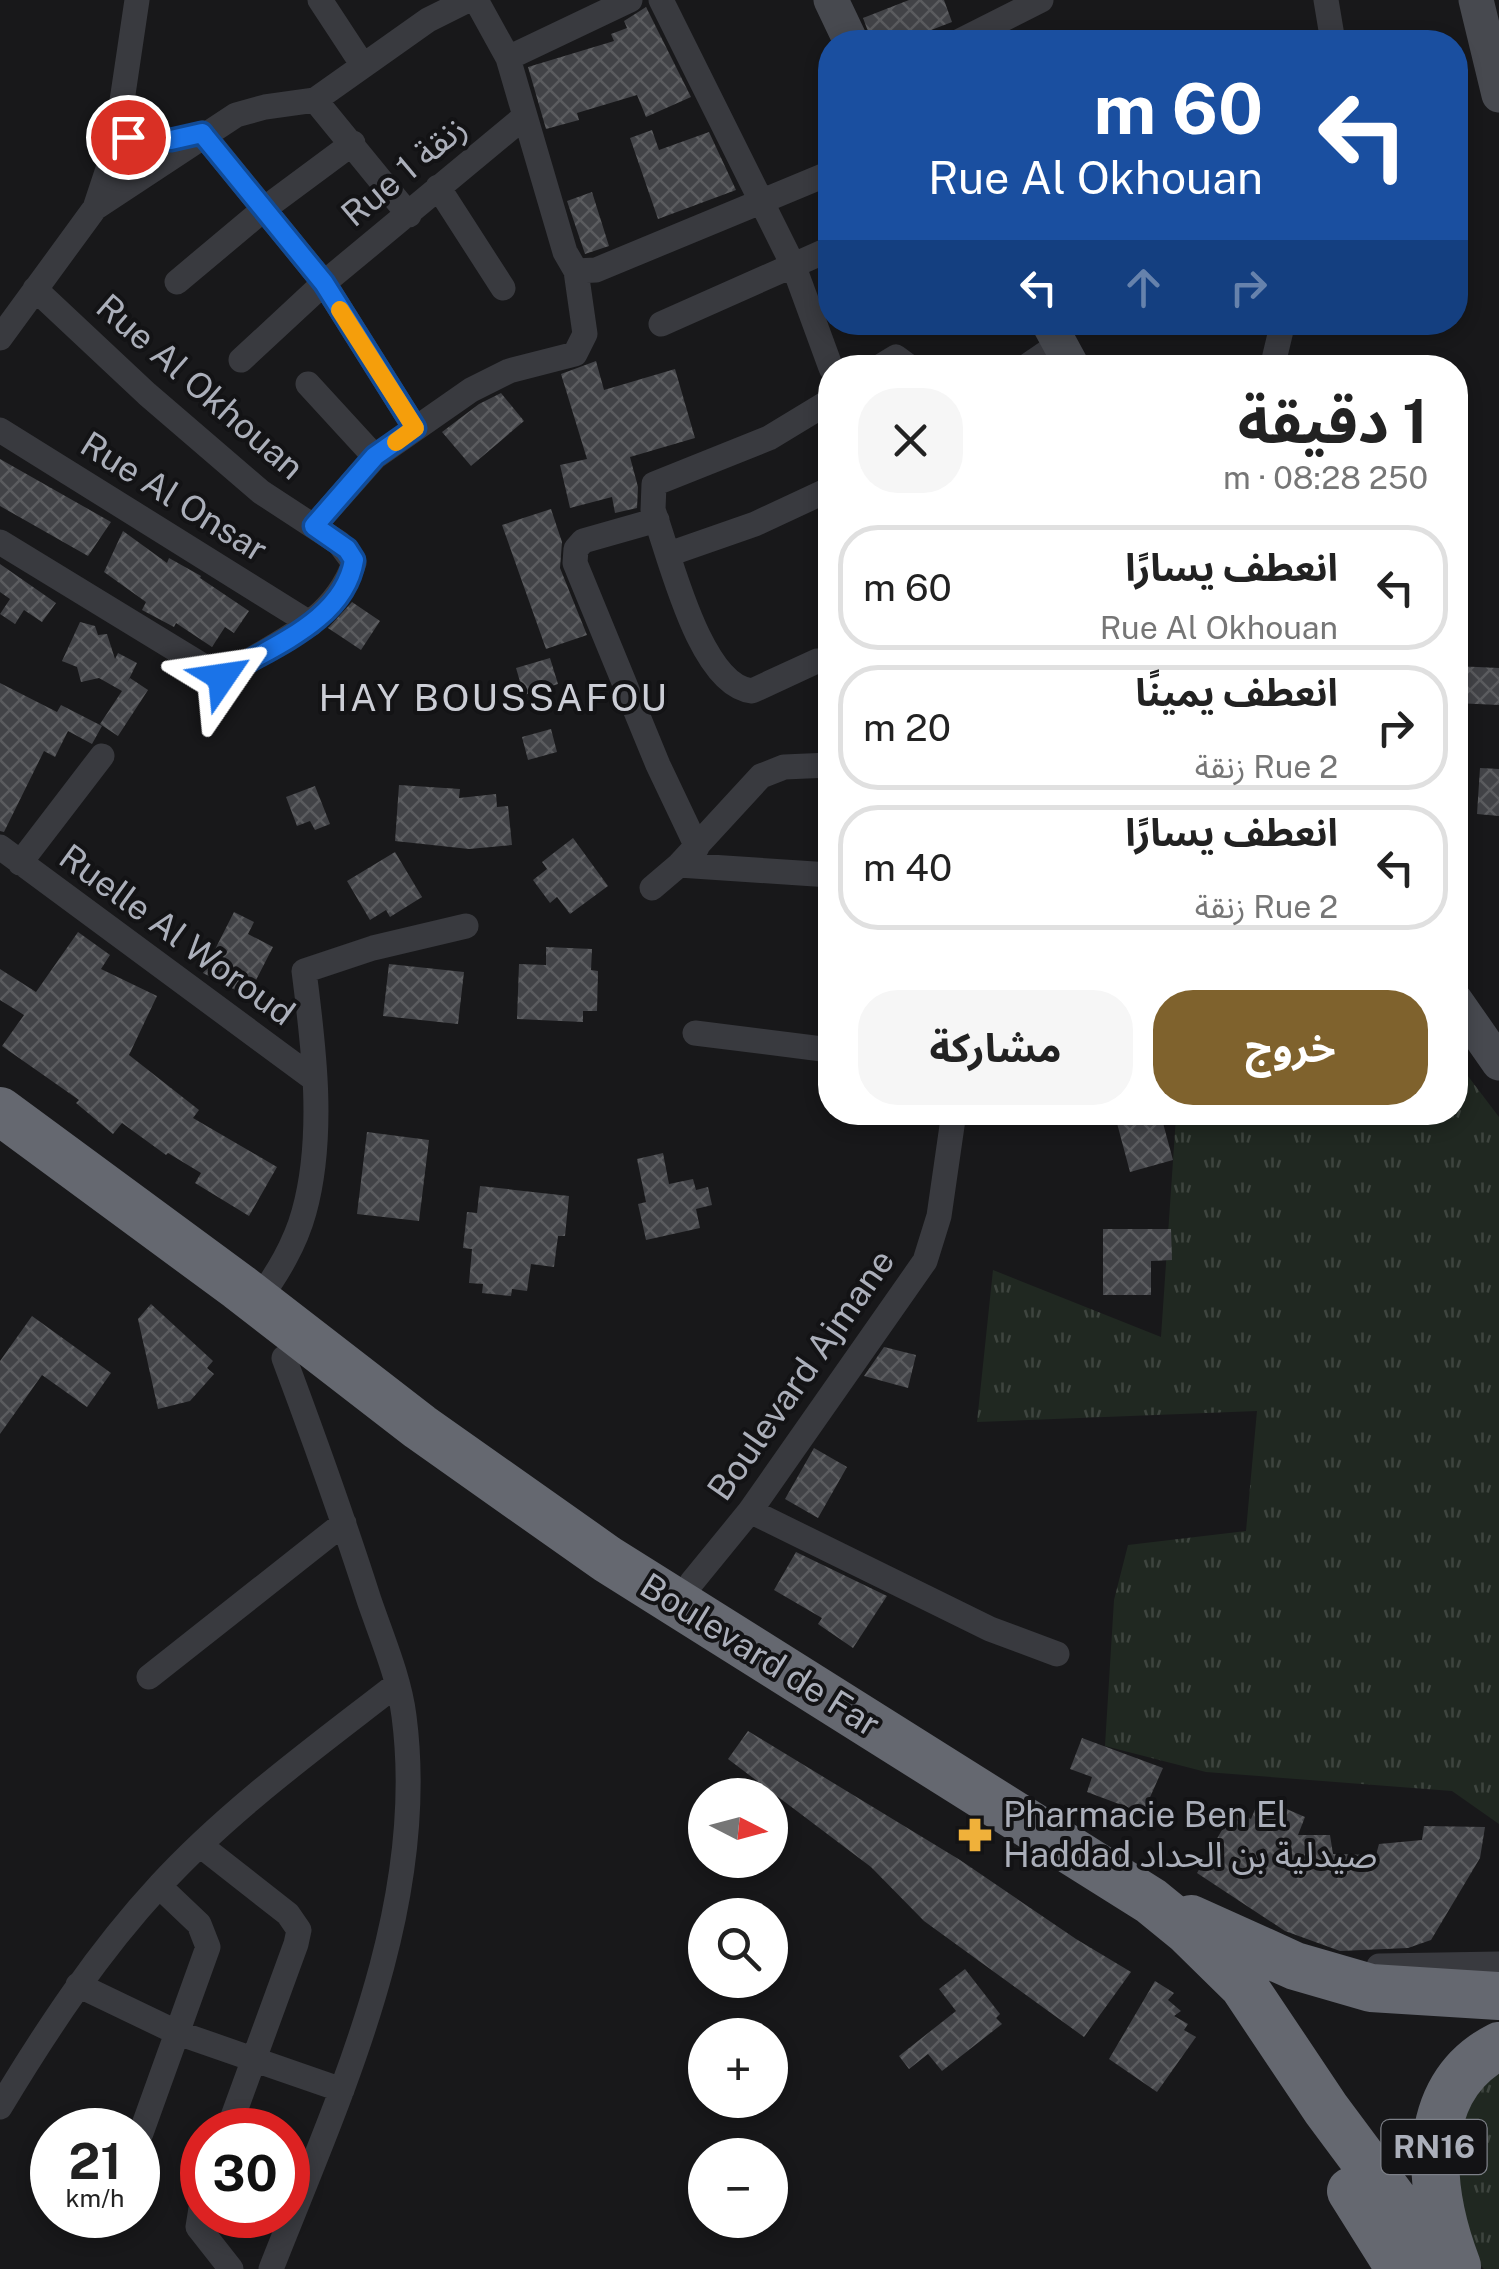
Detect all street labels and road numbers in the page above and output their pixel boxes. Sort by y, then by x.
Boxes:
street label: Rue 1 زنقة [333,107,475,235]
street label: Rue Al Okhouan [89,286,312,488]
street label: Rue Al Onsar [73,423,275,570]
street label: Ruelle Al Woroud [52,836,303,1034]
street label: Boulevard Ajmane [699,1242,902,1508]
street label: Boulevard de Far [633,1564,888,1745]
road number: RN16 [1382,2120,1486,2174]

